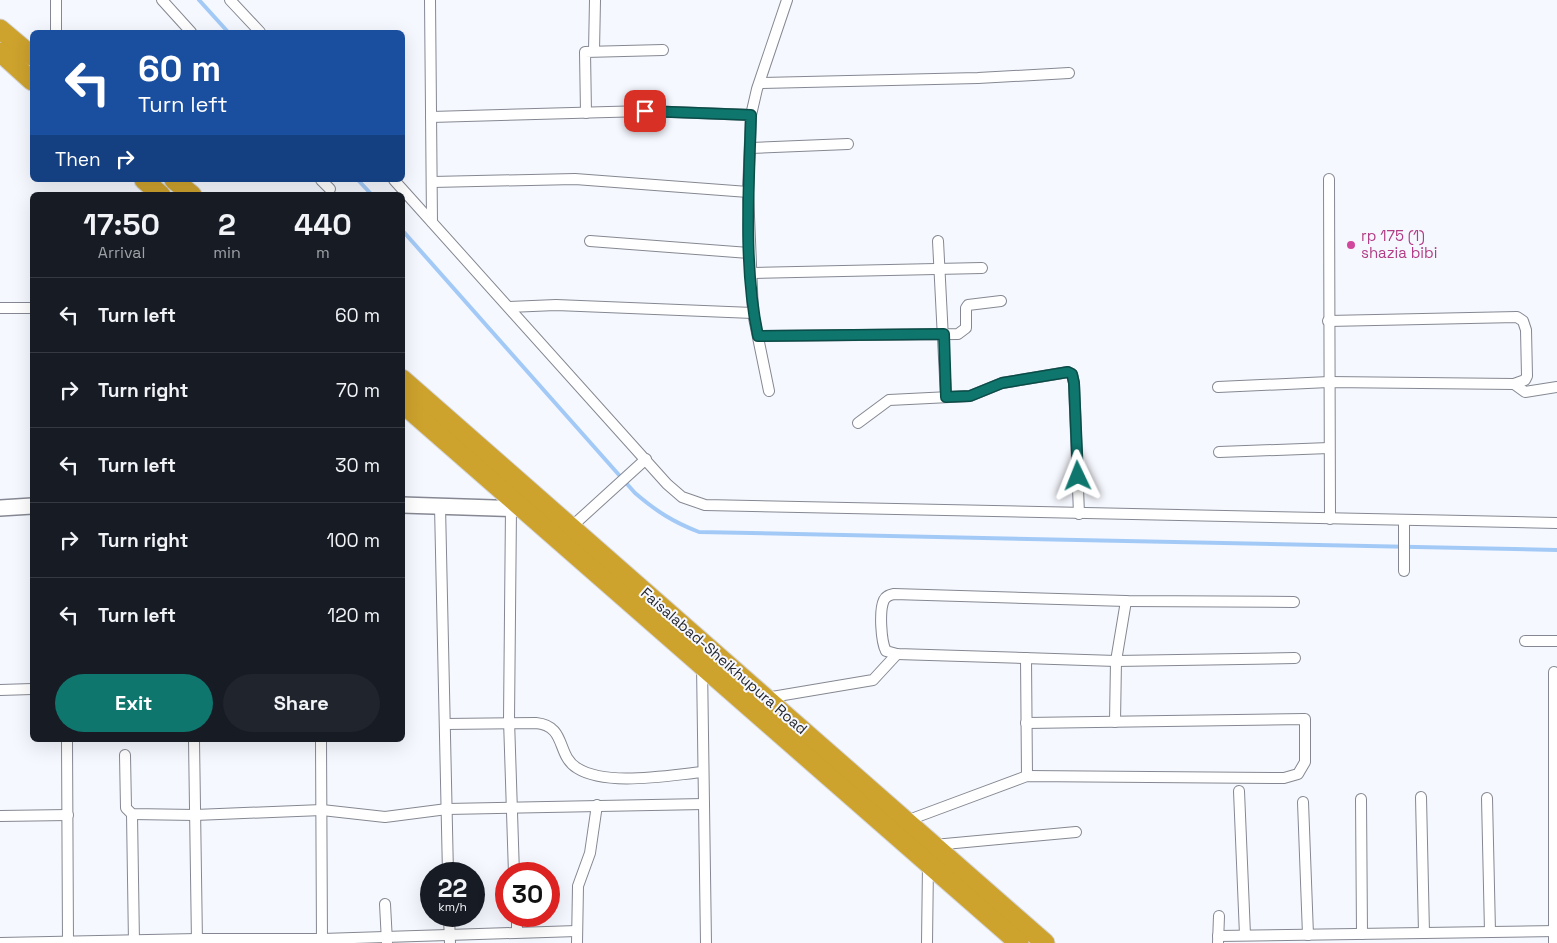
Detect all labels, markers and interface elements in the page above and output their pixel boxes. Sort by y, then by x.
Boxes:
text: 60 m [138,47,221,91]
icon: left [55,50,120,115]
text: Turn left [138,90,228,118]
pin [624,90,666,132]
icon: arrive [631,97,659,125]
icon: right [111,145,139,173]
text: Then [55,147,101,172]
text: 17:50 [83,205,160,244]
text: 2 [218,205,236,244]
text: 440 [294,205,352,244]
place label: rp 175 (1) shazia bibi [1361,226,1437,262]
marker: rp 175 (1) shazia bibi [1345,239,1357,251]
text: Arrival [98,242,145,263]
text: min [213,242,241,263]
text: m [316,242,330,263]
icon: left [55,301,83,329]
text: Turn left [98,303,176,328]
text: 60 m [335,303,380,328]
icon: right [55,376,83,404]
text: Turn right [98,378,188,403]
text: 70 m [336,378,380,403]
position arrow [1051,449,1103,501]
icon: left [55,451,83,479]
text: Turn left [98,453,176,478]
text: 30 m [335,453,380,478]
icon: right [55,526,83,554]
text: Turn right [98,528,188,553]
text: 100 m [326,528,380,553]
street label: Faisalabad-Sheikhupura Road [637,583,811,738]
icon: left [55,601,83,629]
text: Turn left [98,603,176,628]
text: 120 m [327,603,380,628]
button: Exit [55,674,213,732]
button: Share [223,674,380,732]
speed limit sign: 30 [495,862,560,927]
text: 22 [438,872,467,904]
text: km/h [438,899,467,915]

